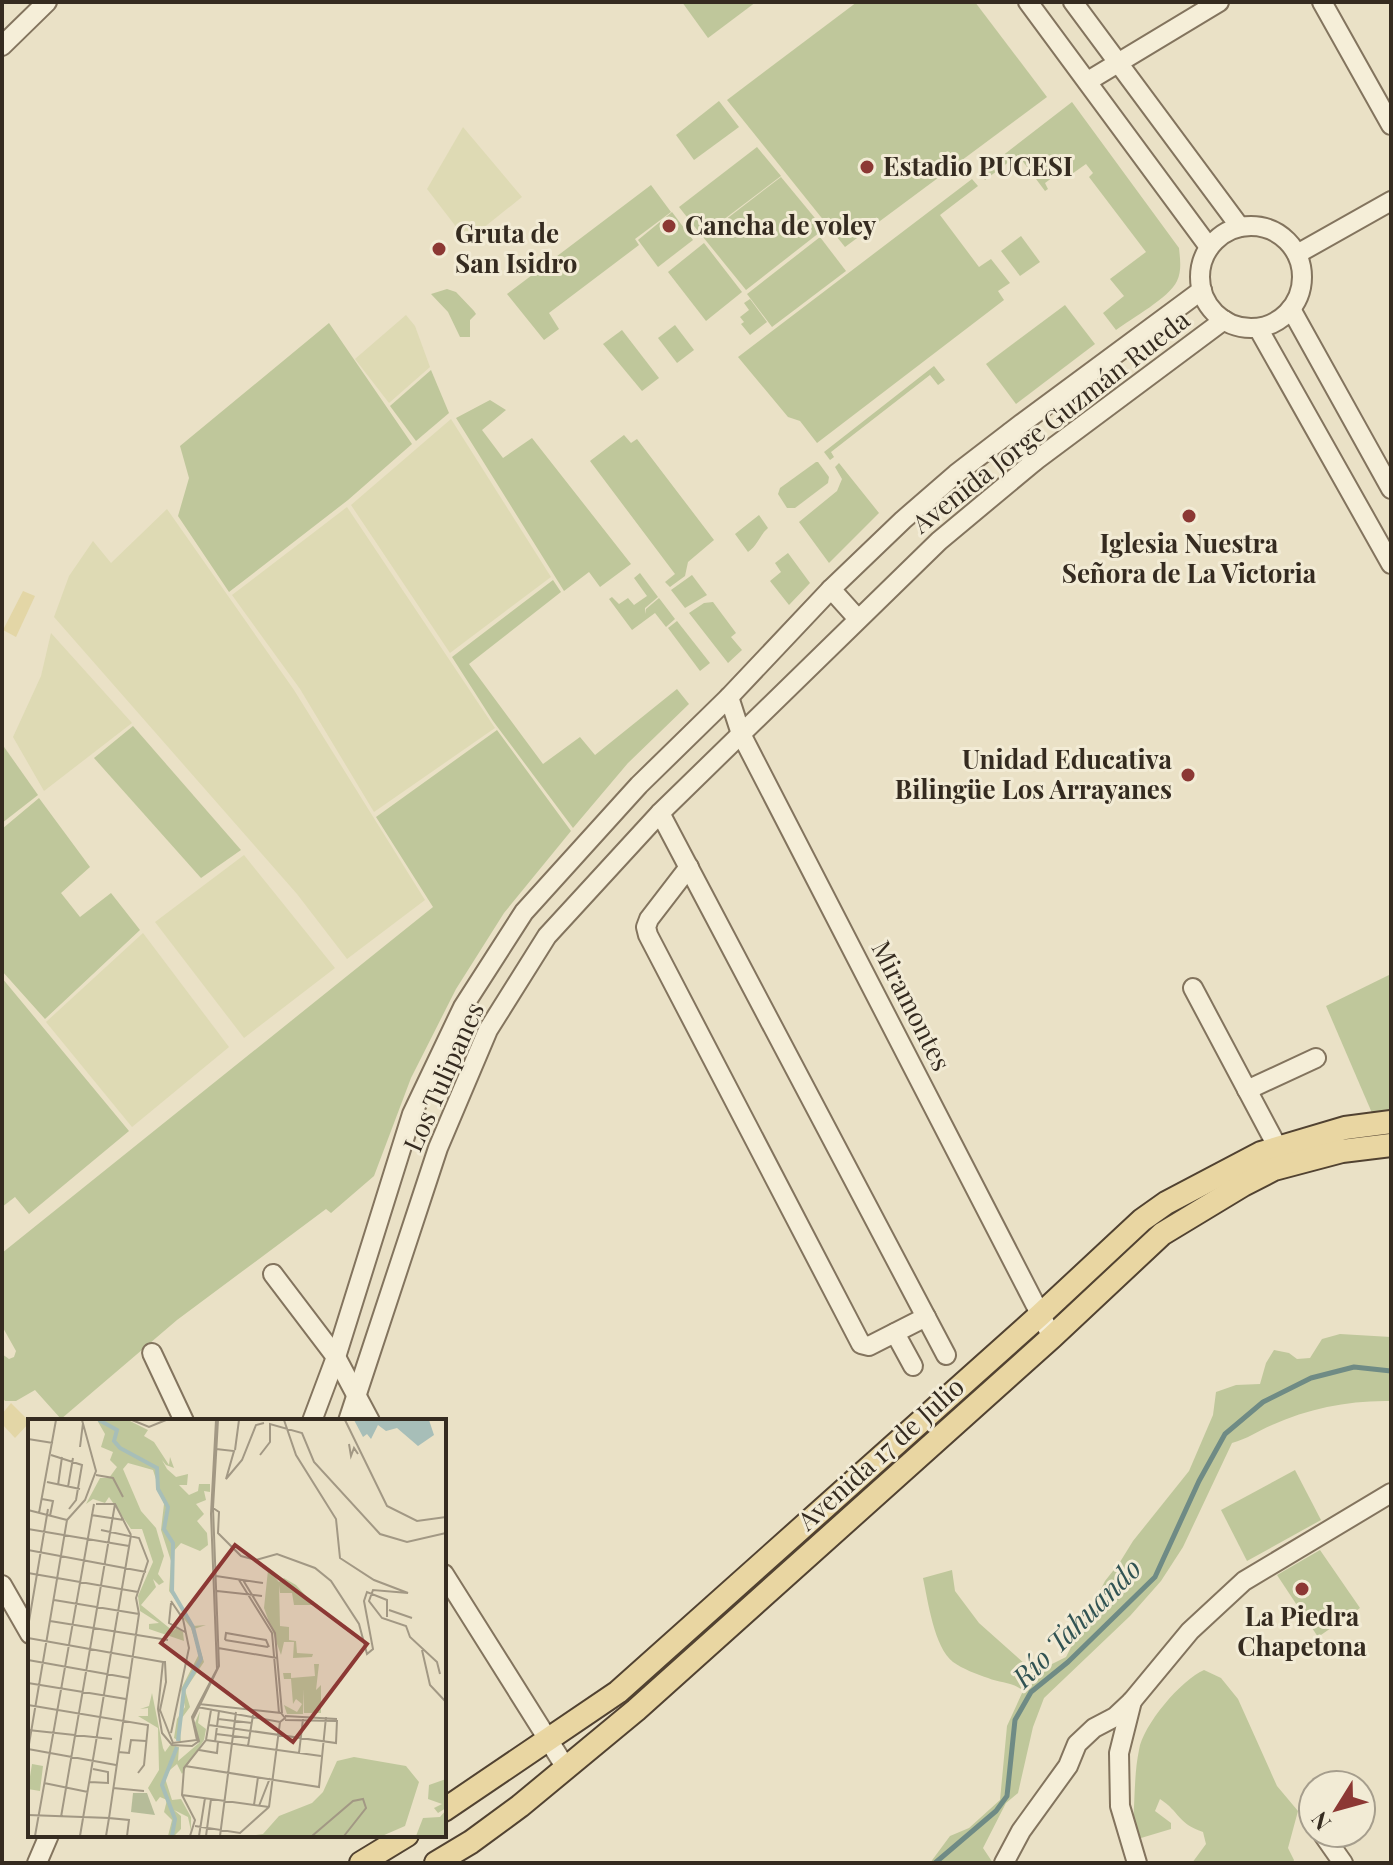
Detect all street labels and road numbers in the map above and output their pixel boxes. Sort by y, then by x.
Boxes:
street label: Avenida Jorge Guzmán Rueda [903,301,1196,541]
street label: Miramontes [865,934,960,1076]
street label: Los Tulipanes [394,996,491,1157]
street label: Avenida 17 de Julio [788,1369,971,1538]

